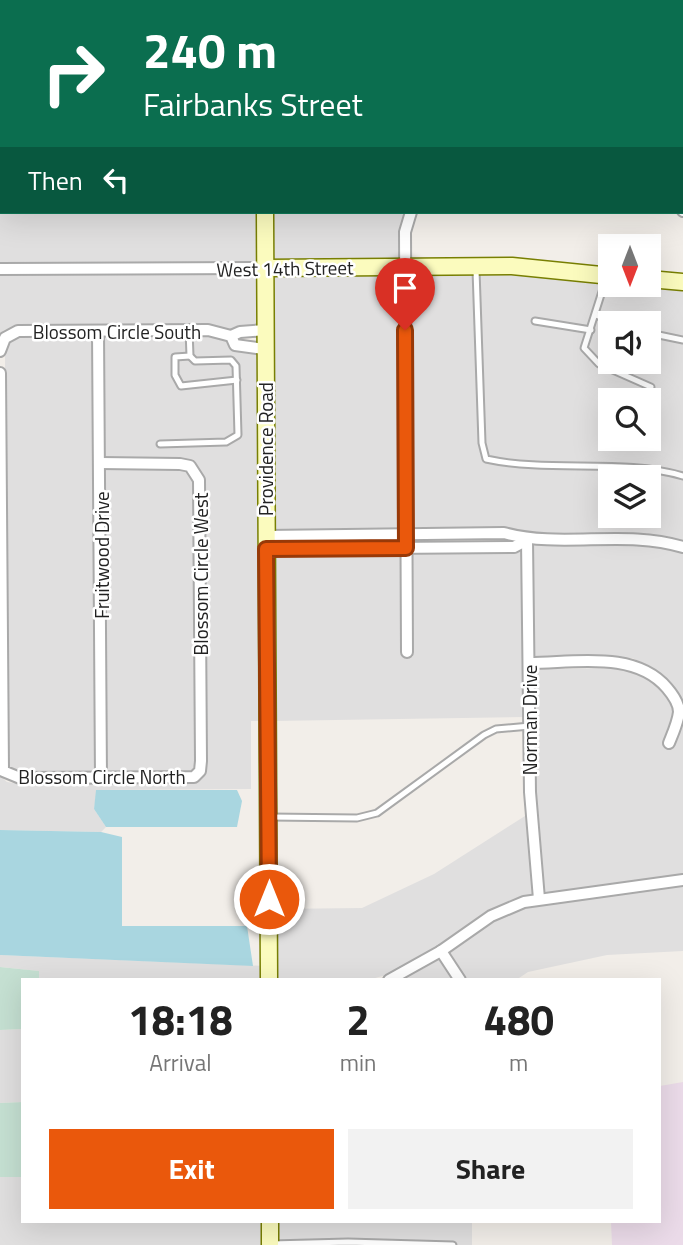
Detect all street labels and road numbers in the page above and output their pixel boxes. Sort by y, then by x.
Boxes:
street label: West 14th Street [216,252,354,284]
street label: Blossom Circle South [33,317,201,346]
street label: Providence Road [251,382,280,516]
street label: Fruitwood Drive [87,491,116,619]
street label: Blossom Circle West [186,492,215,655]
street label: Norman Drive [515,665,544,775]
street label: Blossom Circle North [18,762,186,791]

